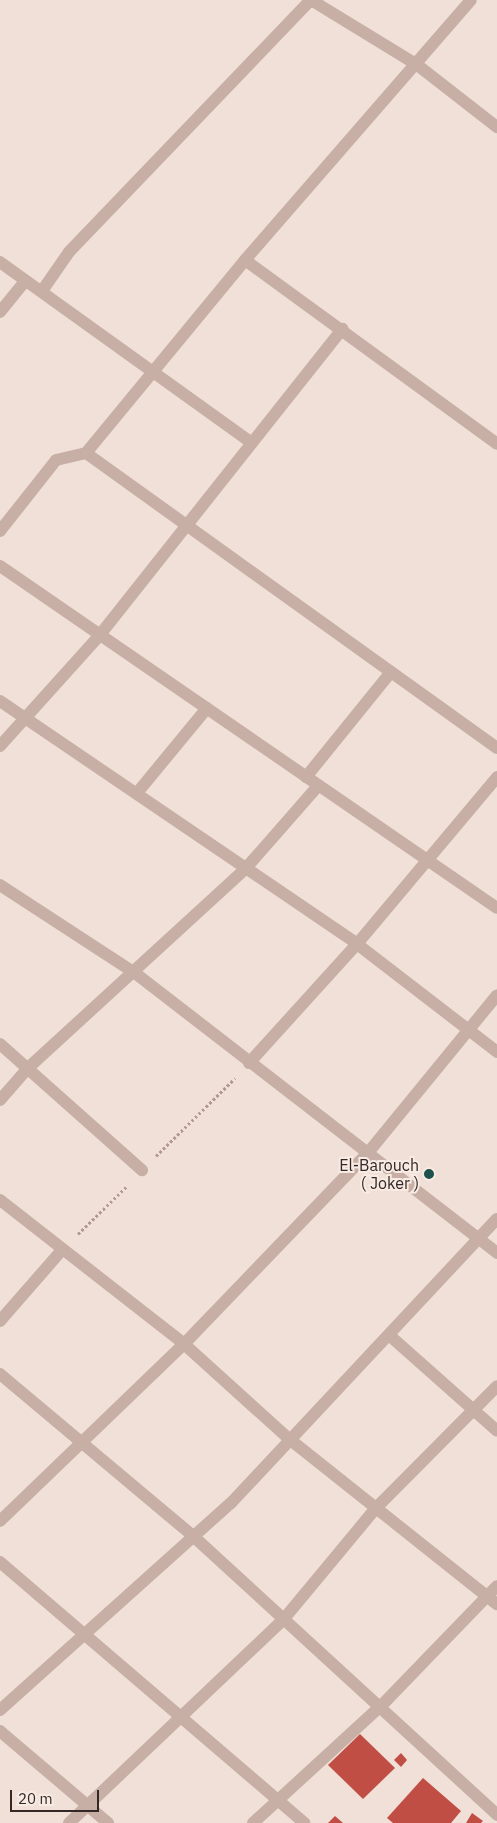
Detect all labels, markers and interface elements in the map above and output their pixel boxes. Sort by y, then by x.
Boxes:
place label: El-Barouch ( Joker ) [339,1155,419,1193]
marker: El-Barouch ( Joker ) [423,1168,435,1180]
scale bar [12,1780,101,1812]
text: 20 m [18,1789,53,1808]

